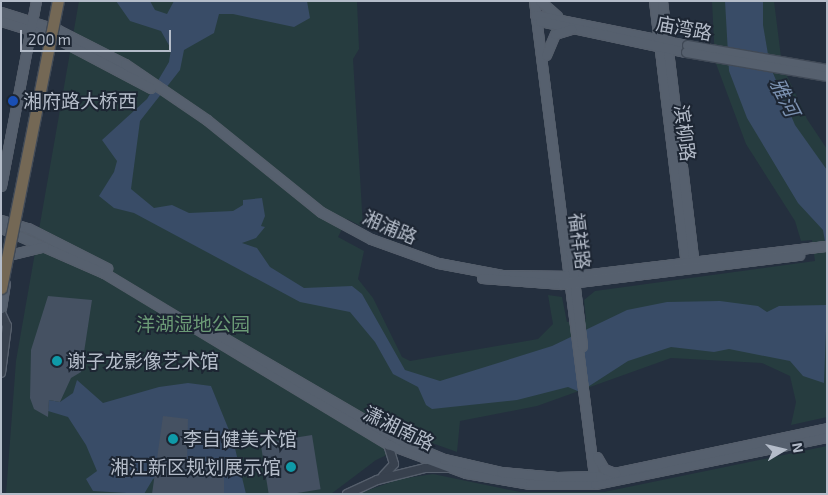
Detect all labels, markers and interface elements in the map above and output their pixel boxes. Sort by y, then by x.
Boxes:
street label: 庙湾路 [654,11,714,45]
scale bar [22,20,174,52]
text: 200 m [28,30,71,48]
water label: 雅河 [765,74,805,120]
place label: 湘府路大桥西 [23,90,137,112]
marker: 湘府路大桥西 [7,95,19,107]
street label: 滨柳路 [670,103,700,163]
street label: 湘浦路 [359,205,421,249]
street label: 福祥路 [565,211,595,271]
park label: 洋湖湿地公园 [136,313,250,335]
place label: 谢子龙影像艺术馆 [67,350,219,372]
marker: 谢子龙影像艺术馆 [51,355,63,367]
street label: 潇湘南路 [360,401,438,455]
north arrow [758,425,808,475]
place label: 李自健美术馆 [183,428,297,450]
marker: 李自健美术馆 [167,433,179,445]
text: N [789,441,807,454]
place label: 湘江新区规划展示馆 [110,456,281,478]
marker: 湘江新区规划展示馆 [285,461,297,473]

